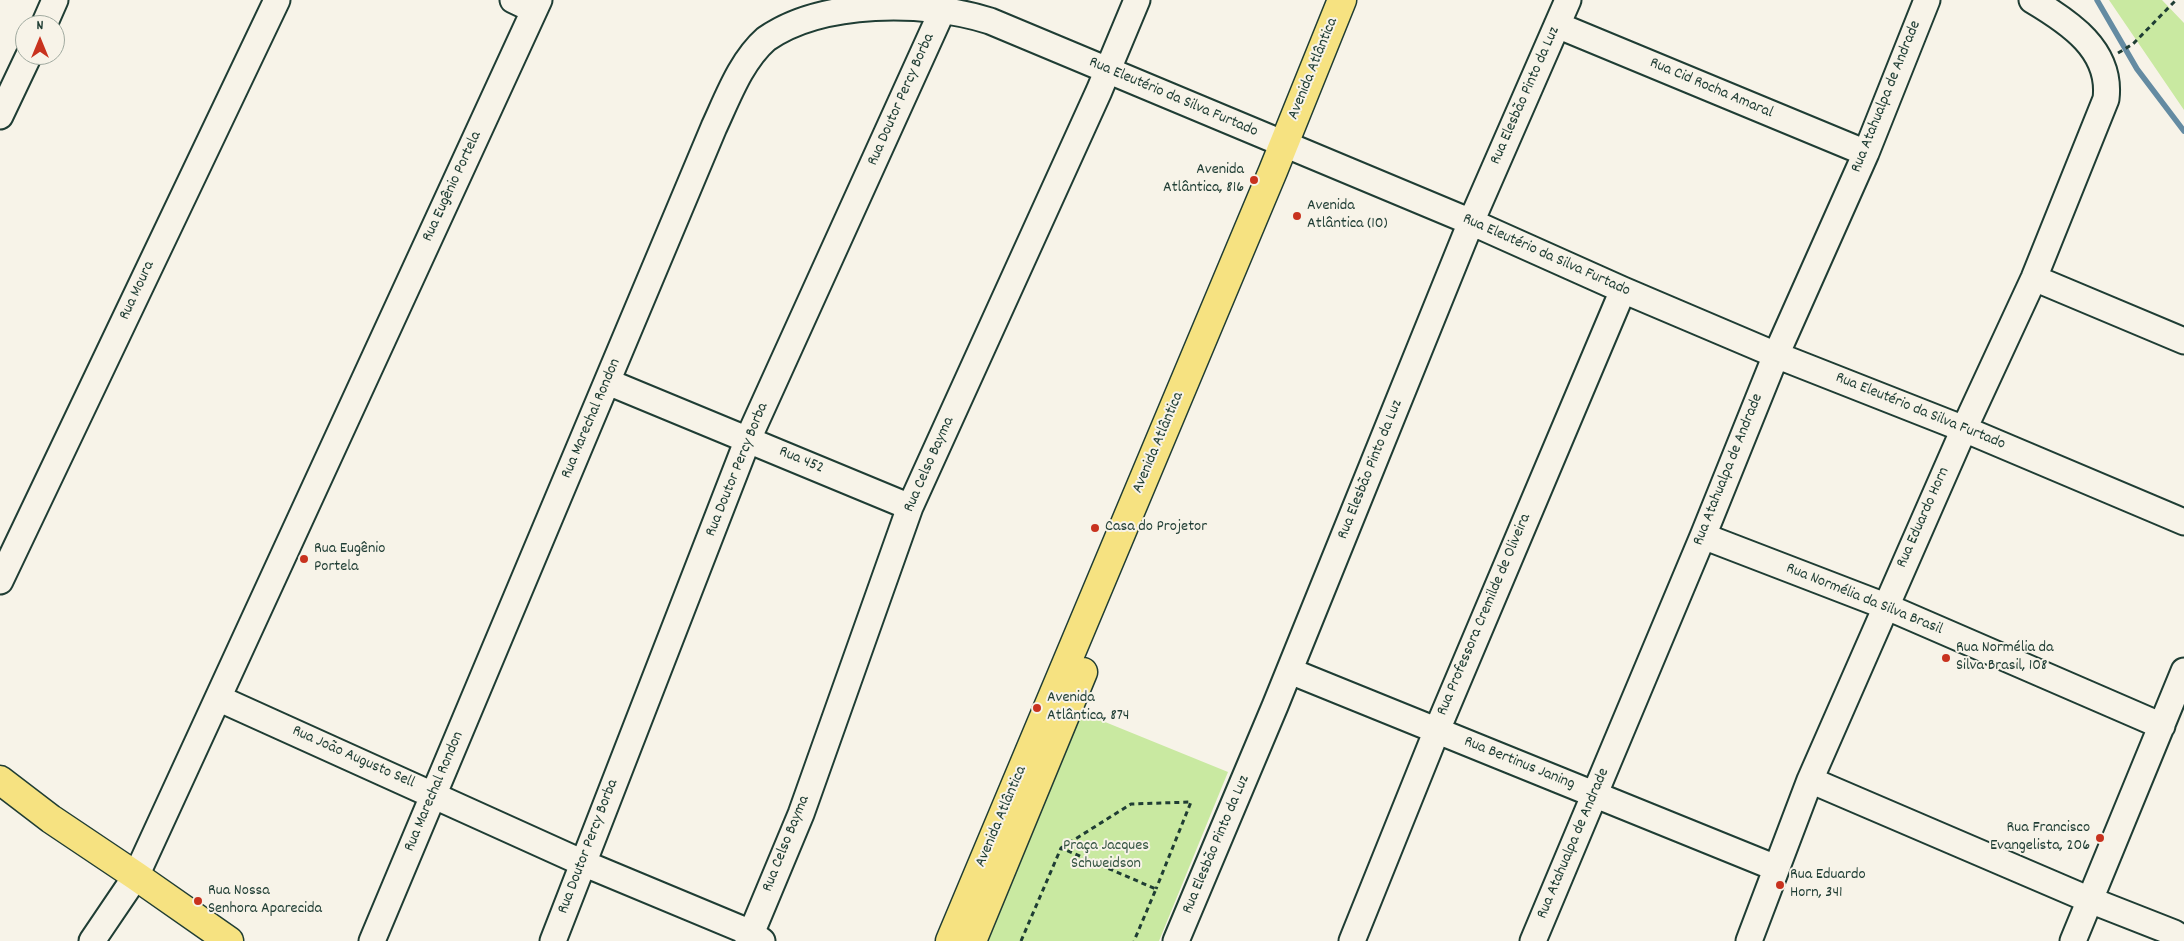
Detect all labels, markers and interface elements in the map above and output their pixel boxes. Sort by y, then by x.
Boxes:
north arrow [15,15,65,65]
street label: Avenida Atlântica [1285,15,1343,123]
text: N [37,16,43,36]
street label: Rua Atahualpa de Andrade [1848,18,1926,176]
street label: Rua Elesbão Pinto da Luz [1487,24,1565,168]
street label: Rua Doutor Percy Borba [864,31,940,169]
street label: Rua Eleutério da Silva Furtado [1086,54,1260,142]
street label: Rua Cid Rocha Amaral [1646,54,1776,124]
street label: Rua Eugênio Portela [419,129,487,245]
place label: Avenida Atlântica, 816 [1163,161,1244,199]
marker: Avenida Atlântica, 816 [1248,174,1260,186]
place label: Avenida Atlântica (10) [1307,197,1387,235]
marker: Avenida Atlântica (10) [1291,210,1303,222]
street label: Rua Eleutério da Silva Furtado [1459,210,1633,302]
street label: Rua Moura [116,259,160,323]
street label: Rua Marechal Rondon [558,356,626,482]
street label: Rua Eleutério da Silva Furtado [1832,369,2008,455]
street label: Avenida Atlântica [1129,390,1189,496]
street label: Rua Atahualpa de Andrade [1690,391,1768,549]
street label: Rua Elesbão Pinto da Luz [1334,397,1408,543]
street label: Rua Doutor Percy Borba [702,400,774,540]
street label: Rua Celso Bayma [900,414,960,516]
street label: Rua 452 [776,443,826,479]
street label: Rua Eduardo Horn [1893,465,1955,571]
street label: Rua Professora Cremilde de Oliveira [1434,511,1536,719]
place label: Casa do Projetor [1105,518,1207,538]
marker: Casa do Projetor [1089,522,1101,534]
place label: Rua Eugênio Portela [314,540,385,578]
marker: Rua Eugênio Portela [298,553,310,565]
street label: Rua Normélia da Silva Brasil [1783,560,1945,640]
place label: Rua Normélia da Silva Brasil, 108 [1956,639,2054,677]
marker: Rua Normélia da Silva Brasil, 108 [1940,652,1952,664]
place label: Avenida Atlântica, 874 [1047,689,1129,727]
marker: Avenida Atlântica, 874 [1031,702,1043,714]
street label: Rua João Augusto Sell [289,722,417,794]
street label: Rua Marechal Rondon [401,729,469,855]
street label: Rua Bertinus Janing [1461,733,1577,795]
street label: Avenida Atlântica [972,764,1032,870]
street label: Rua Atahualpa de Andrade [1534,766,1614,922]
street label: Rua Elesbão Pinto da Luz [1179,773,1255,917]
street label: Rua Doutor Percy Borba [554,777,624,917]
street label: Rua Celso Bayma [759,793,815,895]
place label: Rua Francisco Evangelista, 206 [1990,819,2090,857]
marker: Rua Francisco Evangelista, 206 [2094,832,2106,844]
park label: Praça Jacques Schweidson [1063,837,1149,875]
place label: Rua Eduardo Horn, 341 [1790,866,1866,904]
marker: Rua Eduardo Horn, 341 [1774,879,1786,891]
place label: Rua Nossa Senhora Aparecida [208,882,322,920]
marker: Rua Nossa Senhora Aparecida [192,895,204,907]

